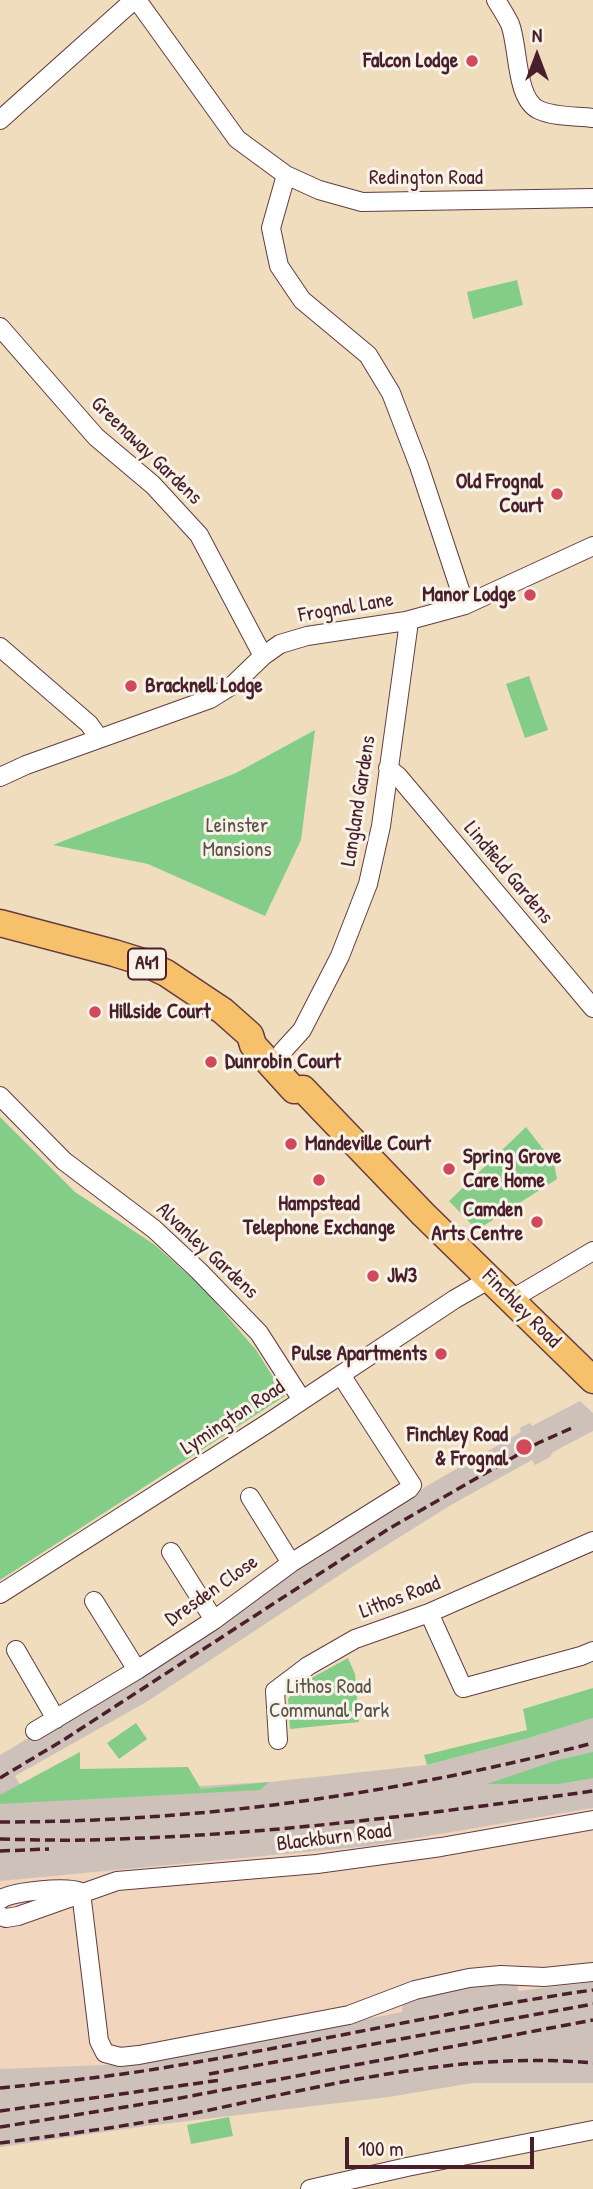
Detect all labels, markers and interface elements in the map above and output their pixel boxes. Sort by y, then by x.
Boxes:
north arrow [502,21,572,91]
text: N [532,22,542,48]
place label: Falcon Lodge [363,48,458,74]
marker: Falcon Lodge [464,53,480,69]
street label: Redington Road [369,165,483,191]
street label: Greenaway Gardens [85,392,207,510]
place label: Old Frognal Court [456,469,543,519]
marker: Old Frognal Court [549,486,565,502]
place label: Manor Lodge [422,582,516,608]
street label: Frognal Lane [297,587,395,629]
marker: Manor Lodge [522,587,538,603]
place label: Bracknell Lodge [145,673,263,699]
marker: Bracknell Lodge [123,678,139,694]
street label: Langland Gardens [336,734,382,868]
park label: Leinster Mansions [202,813,272,863]
street label: Lindfield Gardens [458,817,558,929]
road number: A41 [128,948,166,980]
place label: Hillside Court [109,999,210,1025]
marker: Hillside Court [87,1004,103,1020]
place label: Dunrobin Court [225,1049,341,1075]
marker: Dunrobin Court [203,1054,219,1070]
place label: Mandeville Court [305,1131,431,1157]
marker: Mandeville Court [283,1136,299,1152]
place label: Spring Grove Care Home [463,1144,561,1194]
marker: Spring Grove Care Home [441,1161,457,1177]
marker: Hampstead Telephone Exchange [311,1172,327,1188]
place label: Hampstead Telephone Exchange [243,1191,395,1241]
street label: Alvanley Gardens [151,1197,263,1305]
place label: Camden Arts Centre [432,1197,523,1247]
marker: Camden Arts Centre [529,1214,545,1230]
place label: JW3 [387,1263,417,1289]
street label: Finchley Road [476,1264,566,1354]
marker: JW3 [365,1268,381,1284]
place label: Pulse Apartments [291,1341,427,1367]
marker: Pulse Apartments [433,1346,449,1362]
street label: Lymington Road [176,1375,290,1461]
place label: Finchley Road & Frognal [407,1422,508,1472]
marker: Finchley Road & Frognal [514,1437,534,1457]
street label: Dresden Close [161,1550,263,1632]
street label: Lithos Road [356,1571,444,1625]
park label: Lithos Road Communal Park [269,1674,389,1724]
street label: Blackburn Road [275,1818,393,1858]
scale bar [348,2122,537,2166]
text: 100 m [358,2134,404,2163]

